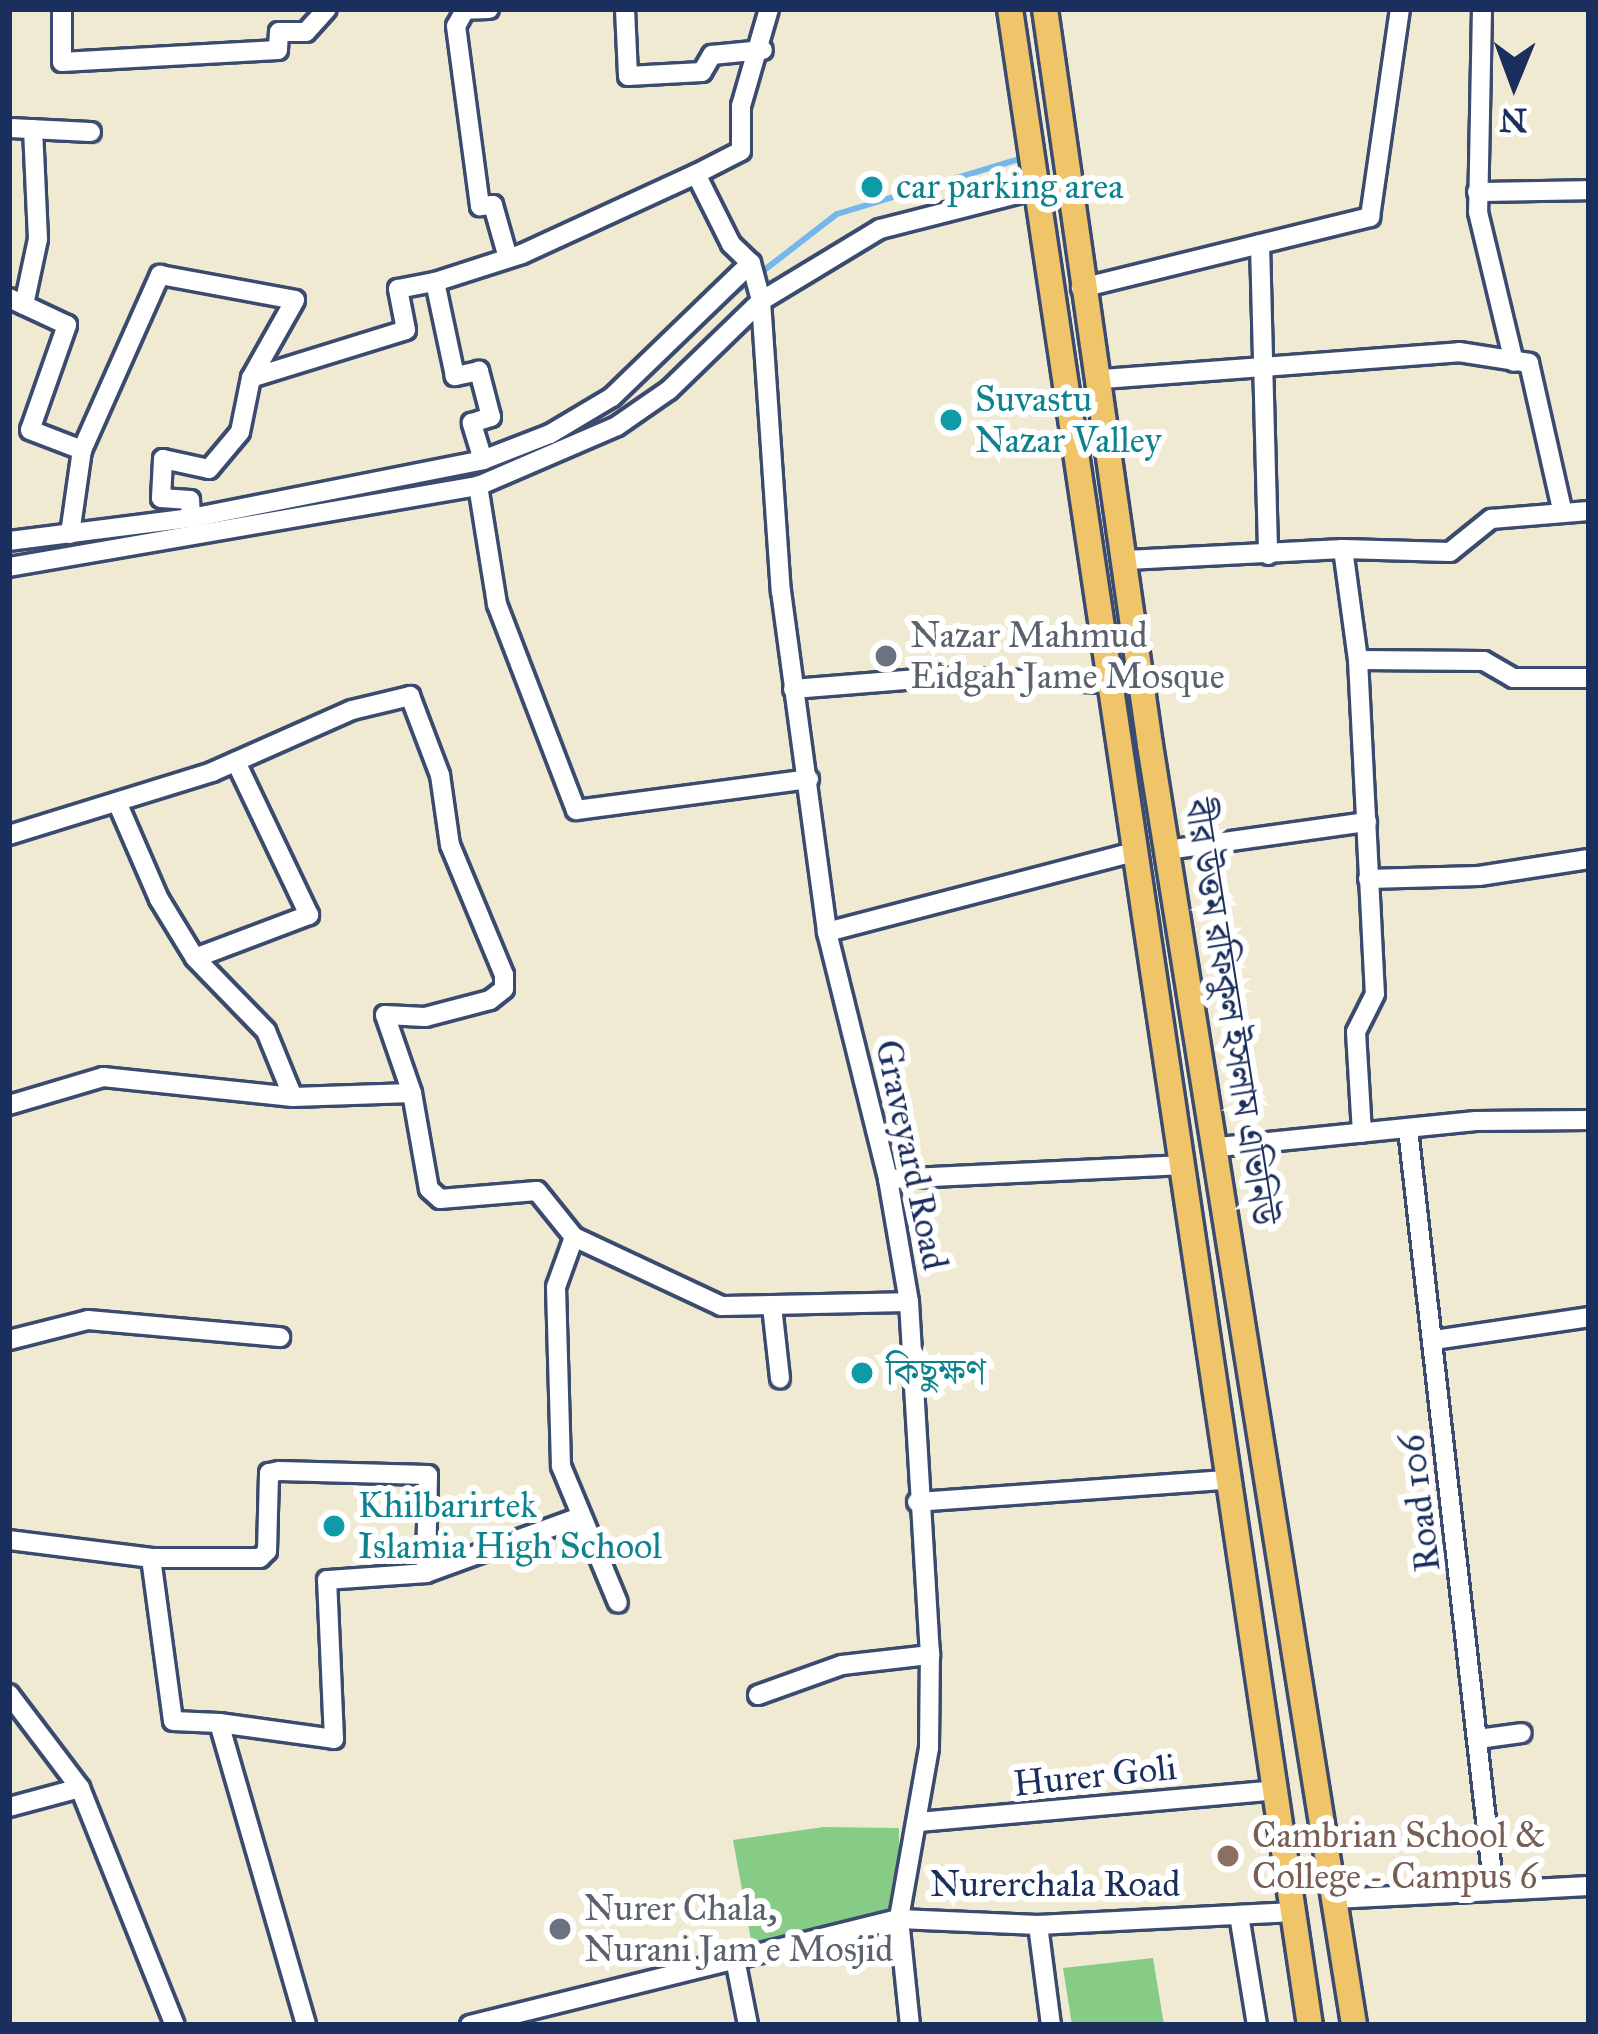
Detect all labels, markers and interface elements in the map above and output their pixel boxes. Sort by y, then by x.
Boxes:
north arrow [1454,24,1574,144]
text: N [1499,100,1528,140]
place label: car parking area [896,165,1123,209]
marker: car parking area [859,174,885,200]
place label: Suvastu Nazar Valley [975,377,1161,462]
marker: Suvastu Nazar Valley [938,407,964,433]
place label: Nazar Mahmud Eidgah Jame Mosque [910,613,1225,698]
marker: Nazar Mahmud Eidgah Jame Mosque [873,643,899,669]
street label: বীর উত্তম রফিকুল ইসলাম এভিনিউ [1175,796,1285,1228]
street label: Graveyard Road [866,1036,956,1274]
place label: কিছুক্ষণ [886,1351,986,1395]
marker: কিছুক্ষণ [849,1360,875,1386]
street label: Road 106 [1390,1432,1450,1574]
place label: Khilbarirtek Islamia High School [358,1483,662,1568]
marker: Khilbarirtek Islamia High School [321,1513,347,1539]
street label: Hurer Goli [1011,1746,1179,1806]
place label: Cambrian School & College - Campus 6 [1252,1813,1545,1898]
marker: Cambrian School & College - Campus 6 [1215,1843,1241,1869]
street label: Nurerchala Road [930,1863,1180,1907]
place label: Nurer Chala, Nurani Jam e Mosjid [584,1886,893,1971]
marker: Nurer Chala, Nurani Jam e Mosjid [547,1916,573,1942]

